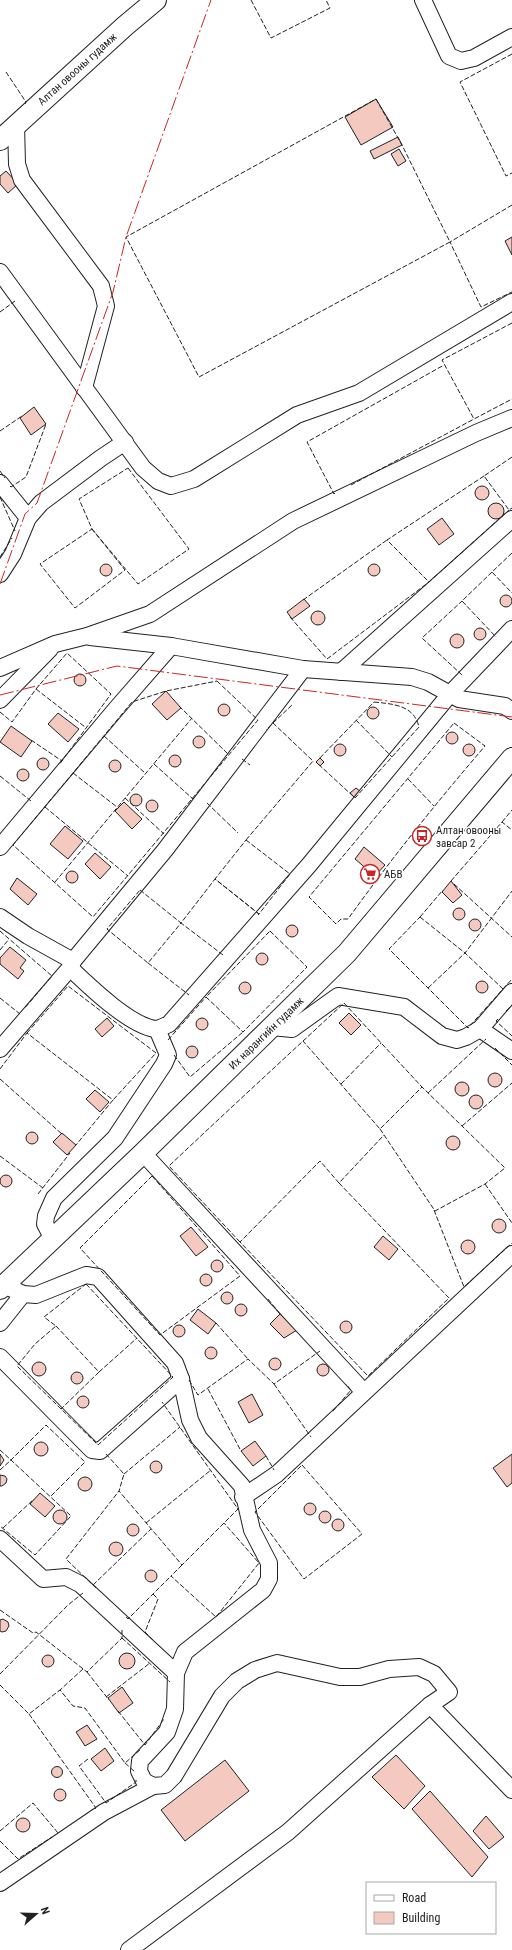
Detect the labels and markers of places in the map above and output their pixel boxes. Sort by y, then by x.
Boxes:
place label: Алтан овооны завсар 2 [436,824,501,850]
bus stop icon: Алтан овооны завсар 2 [411,825,433,847]
supermarket icon: АБВ [359,863,381,885]
place label: АБВ [384,868,402,881]

